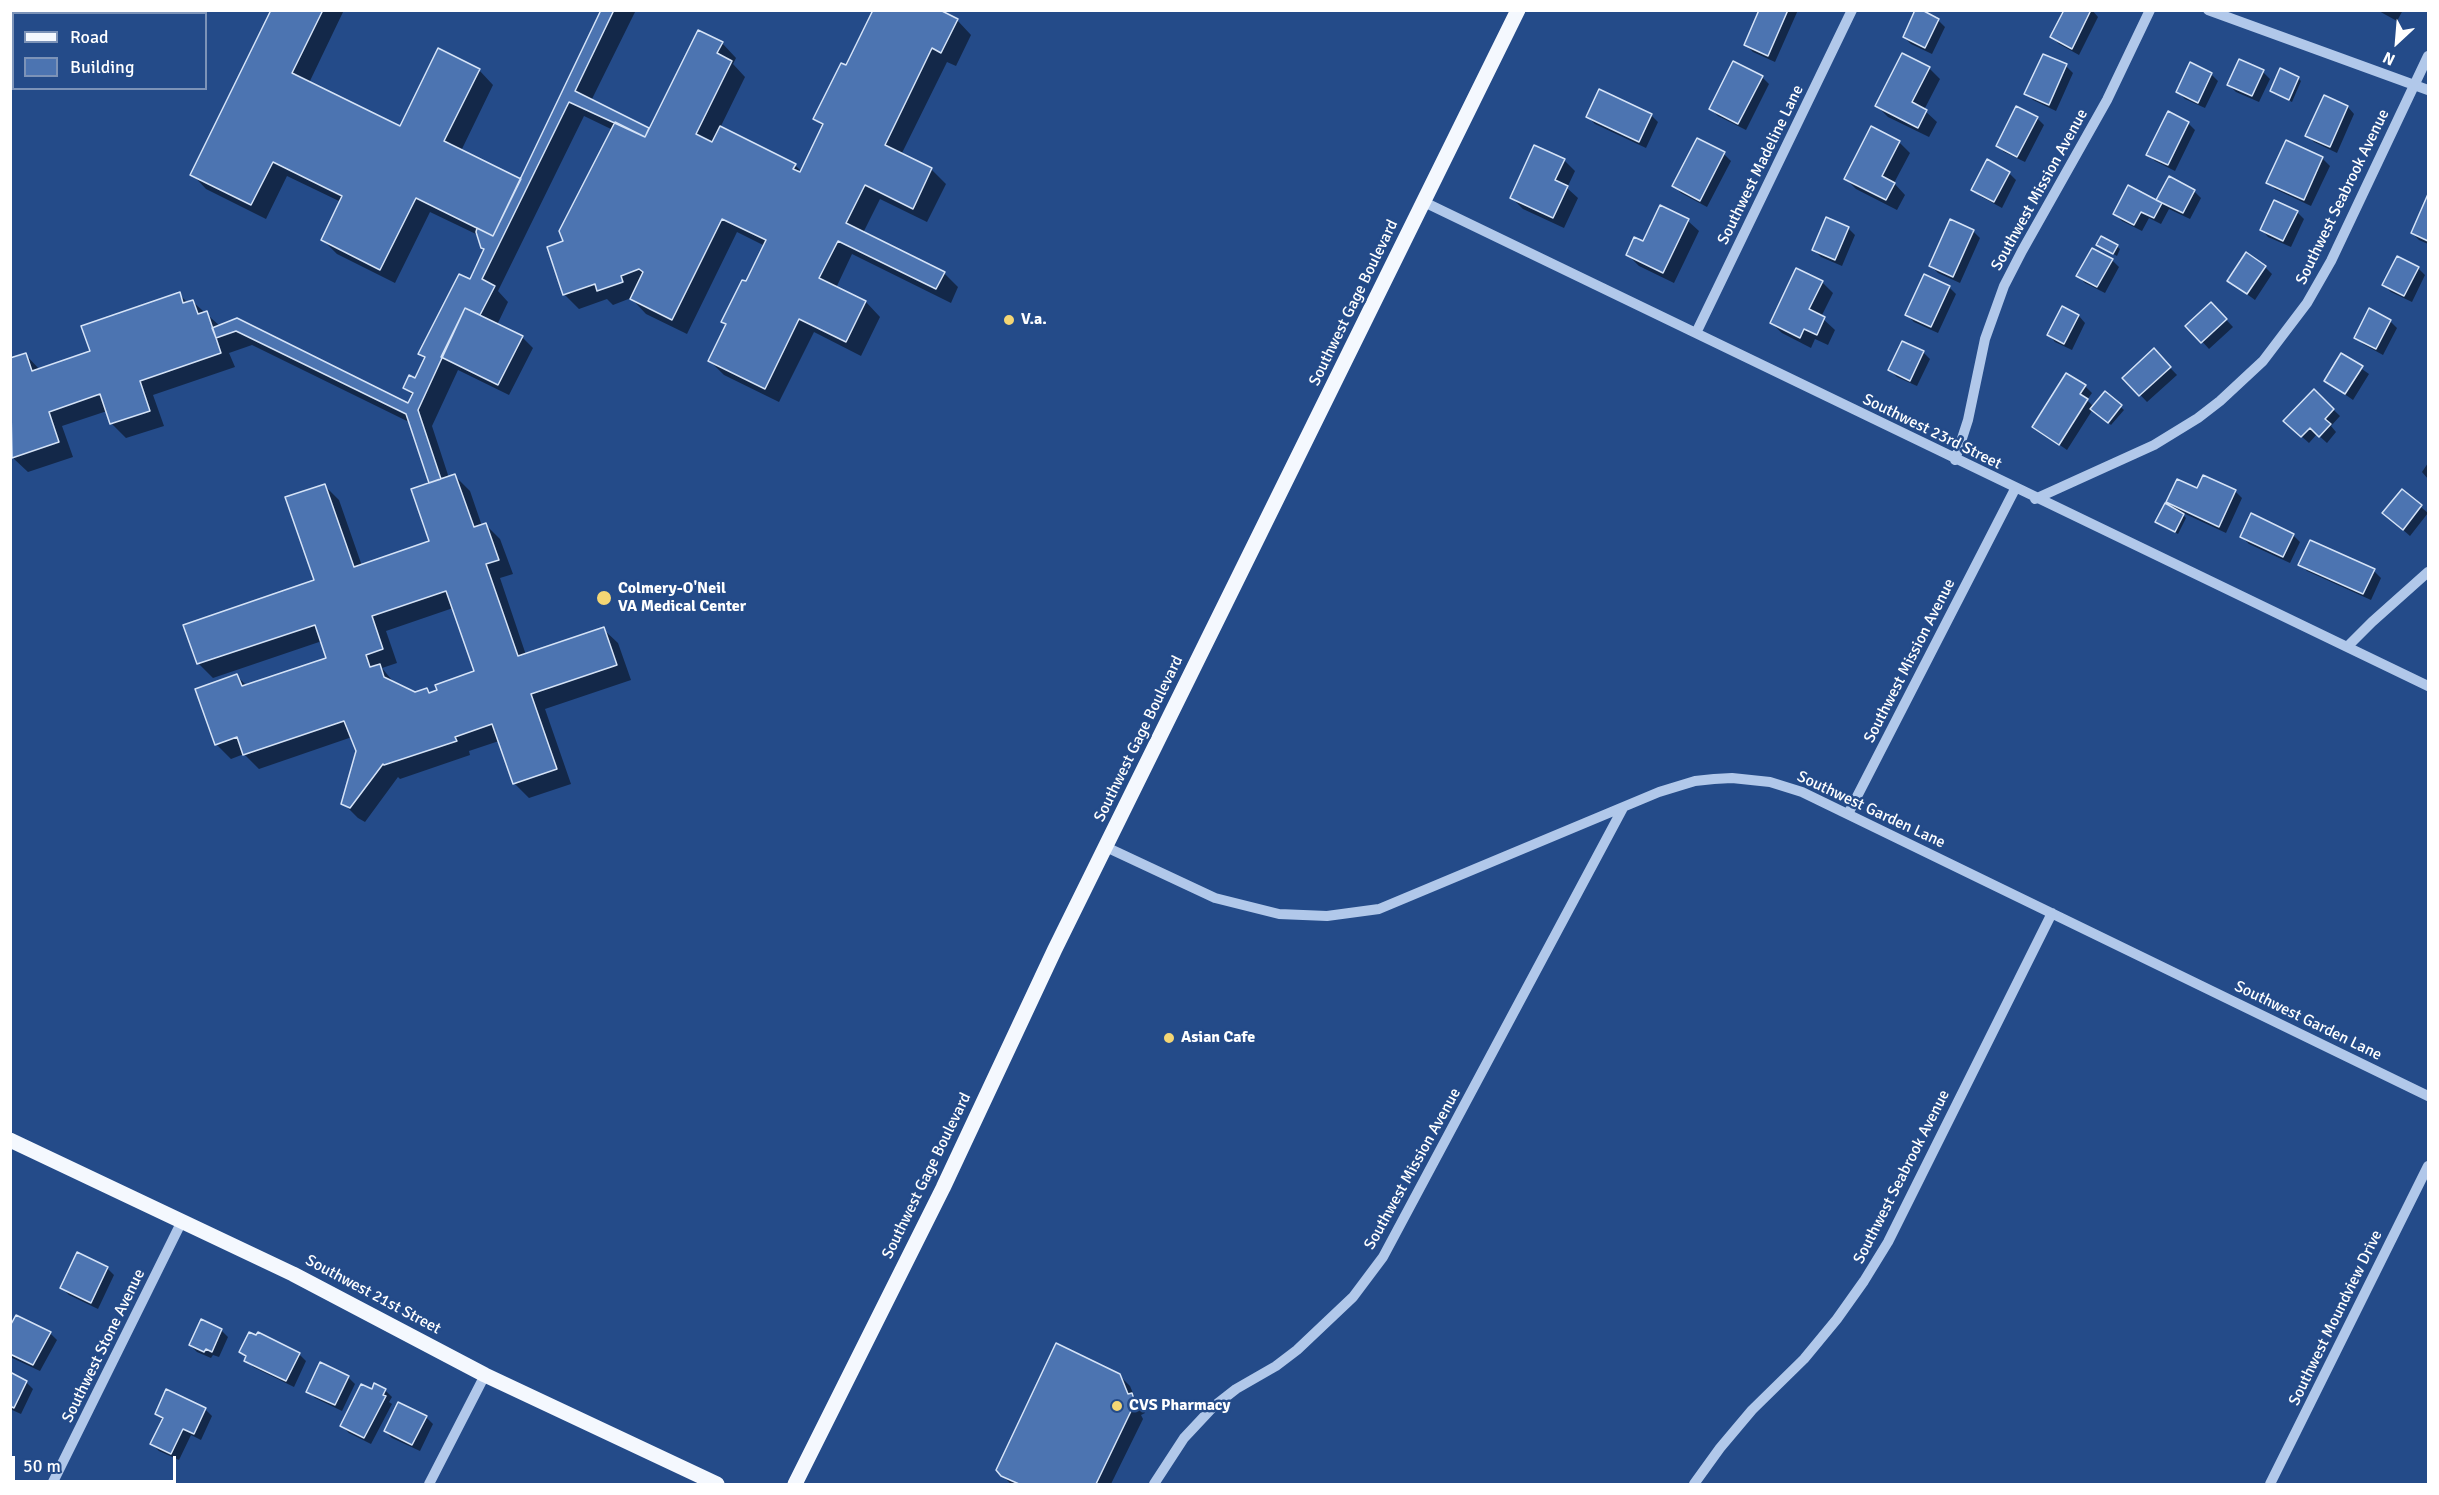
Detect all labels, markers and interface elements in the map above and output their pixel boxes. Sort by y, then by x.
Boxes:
legend [12,12,207,90]
north arrow [2367,12,2427,72]
text: Road [70,26,109,48]
text: N [2380,47,2399,70]
text: Building [70,56,134,78]
street label: Southwest Madeline Lane [1714,82,1808,248]
street label: Southwest Mission Avenue [1988,106,2092,274]
street label: Southwest Seabrook Avenue [2292,106,2394,288]
street label: Southwest Gage Boulevard [1305,217,1403,389]
place label: V.a. [1021,310,1047,330]
marker: V.a. [1002,313,1016,327]
street label: Southwest 23rd Street [1859,390,2005,474]
street label: Southwest Mission Avenue [1860,576,1960,746]
place label: Colmery-O'Neil VA Medical Center [618,579,746,617]
marker: Colmery-O'Neil VA Medical Center [595,589,613,607]
street label: Southwest Gage Boulevard [1090,653,1188,825]
street label: Southwest Garden Lane [1794,767,1948,853]
street label: Southwest Garden Lane [2231,977,2385,1065]
place label: Asian Cafe [1181,1028,1255,1048]
marker: Asian Cafe [1162,1031,1176,1045]
street label: Southwest Mission Avenue [1361,1085,1465,1253]
street label: Southwest Seabrook Avenue [1850,1087,1954,1267]
street label: Southwest Gage Boulevard [878,1090,976,1262]
street label: Southwest Moundview Drive [2285,1227,2387,1409]
street label: Southwest 21st Street [302,1251,444,1339]
street label: Southwest Stone Avenue [58,1266,150,1426]
place label: CVS Pharmacy [1129,1396,1230,1416]
marker: CVS Pharmacy [1110,1399,1124,1413]
scale bar [15,1444,178,1482]
text: 50 m [23,1455,61,1477]

